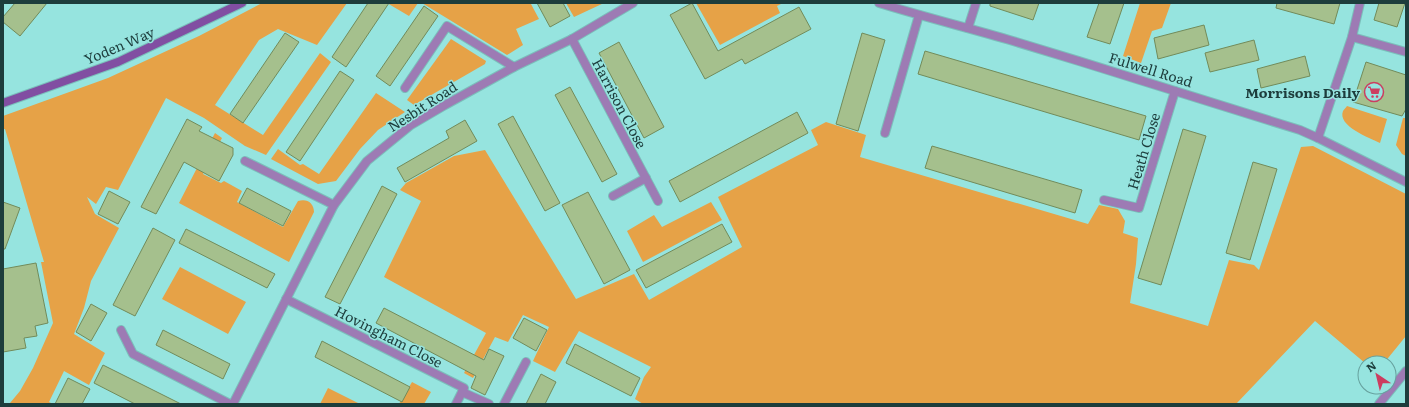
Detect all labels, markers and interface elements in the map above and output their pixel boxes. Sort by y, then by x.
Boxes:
street label: Yoden Way [81,21,158,69]
street label: Fulwell Road [1107,47,1196,91]
street label: Harrison Close [588,54,652,152]
street label: Nesbit Road [383,76,461,136]
supermarket icon: Morrisons Daily [1363,81,1385,103]
place label: Morrisons Daily [1245,82,1360,102]
street label: Heath Close [1122,110,1164,192]
street label: Hovingham Close [332,300,446,372]
north arrow [1357,355,1397,395]
text: N [1362,357,1379,375]

